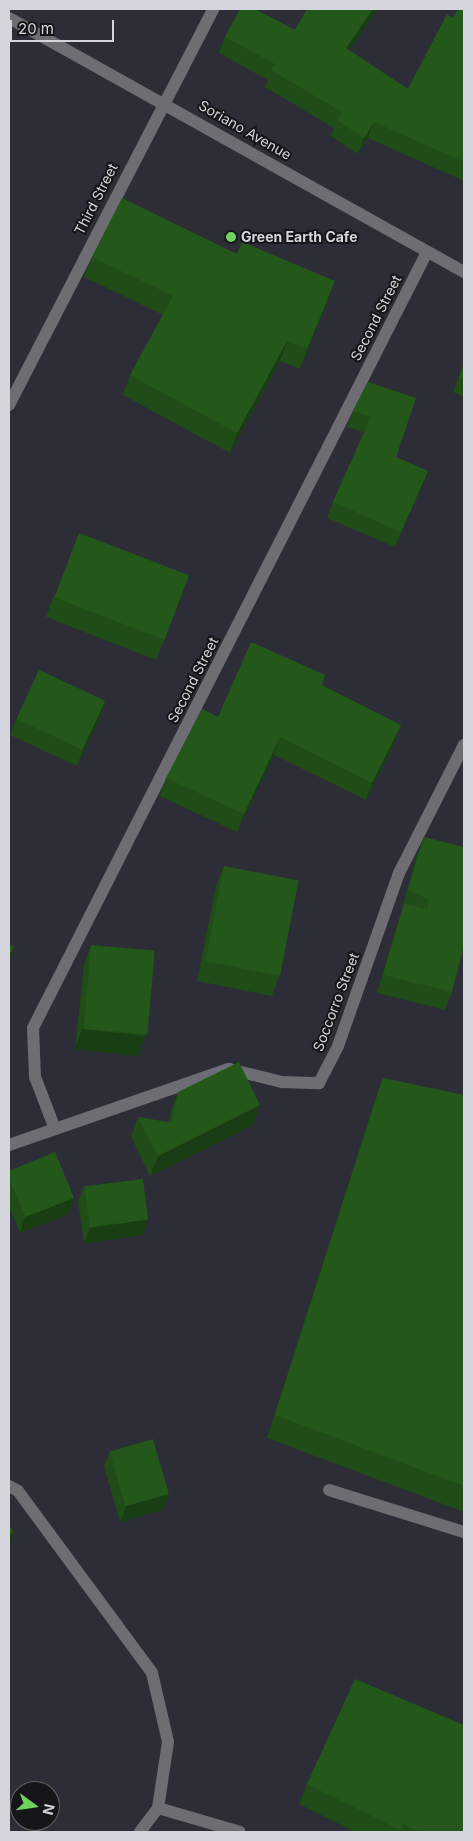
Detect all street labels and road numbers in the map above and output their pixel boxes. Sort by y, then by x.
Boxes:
street label: Soriano Avenue [196,97,294,163]
street label: Third Street [71,161,121,237]
street label: Second Street [347,272,405,364]
street label: Second Street [164,634,222,726]
street label: Soccorro Street [309,950,363,1054]

